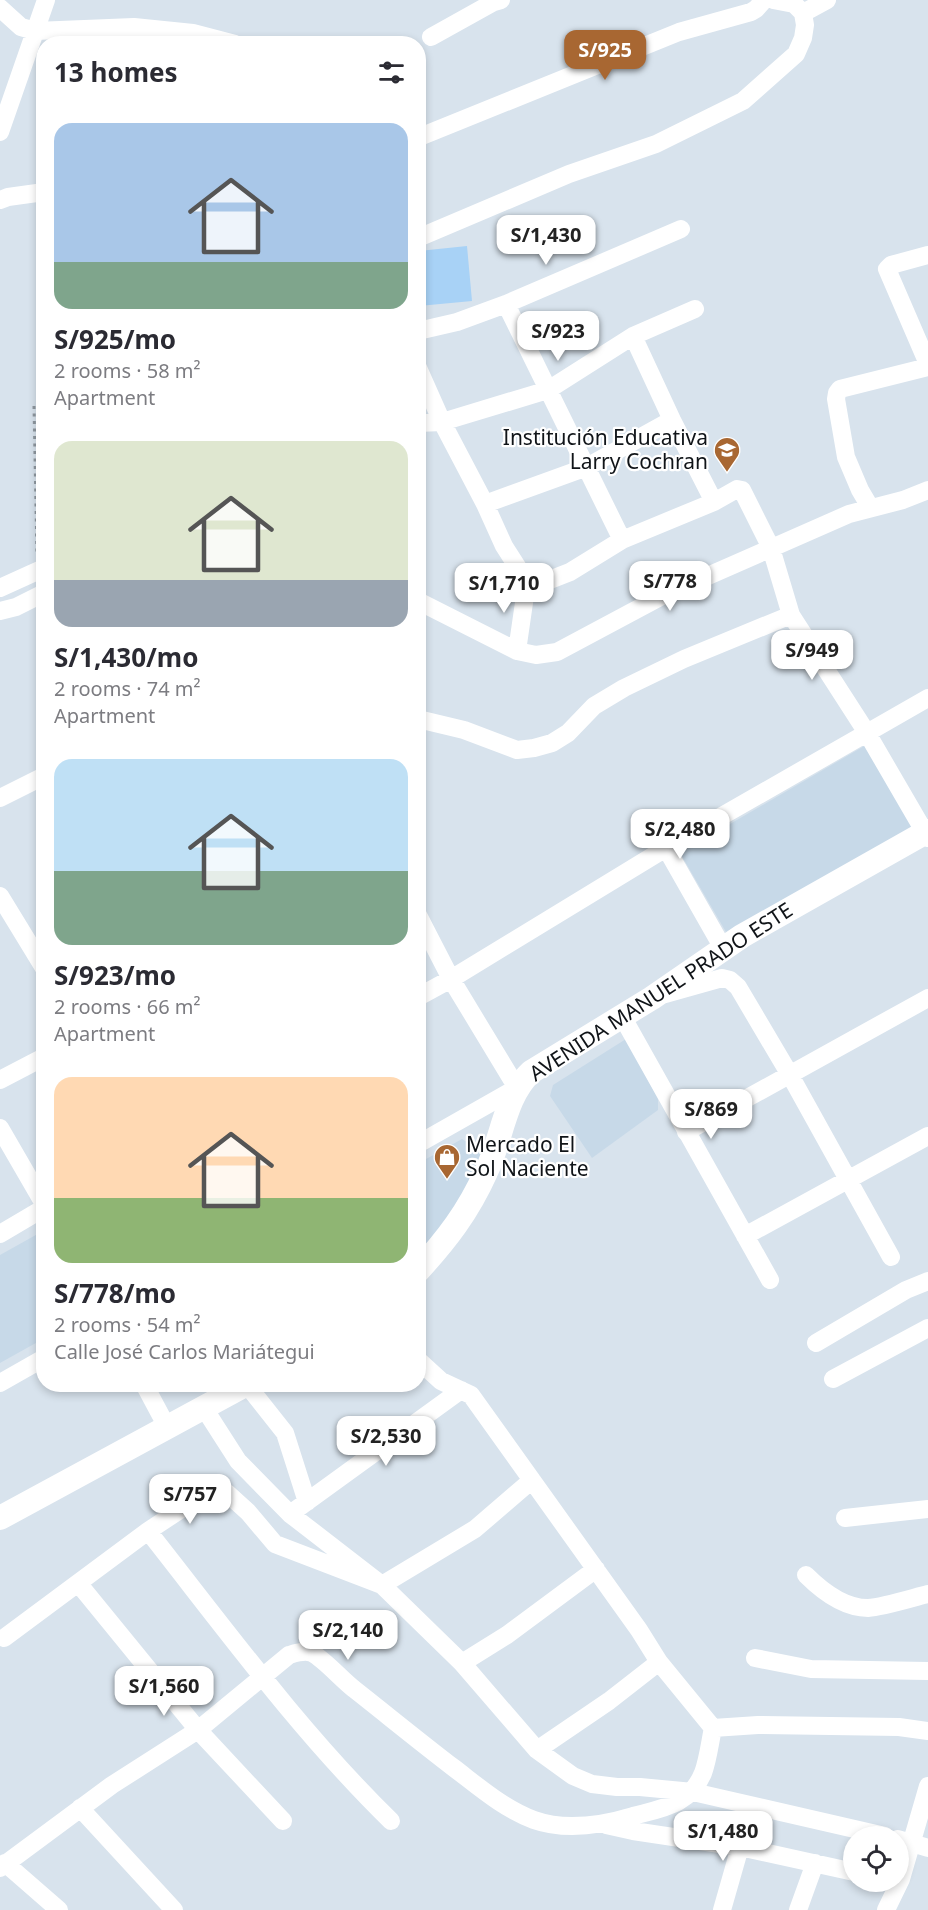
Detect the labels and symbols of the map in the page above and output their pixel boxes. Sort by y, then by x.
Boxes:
pin: S/925 [563,30,647,81]
pin: S/1,430 [491,215,601,266]
pin: S/923 [516,311,600,362]
place label: Institución Educativa Larry Cochran [503,423,708,475]
school or university icon: Institución Educativa Larry Cochran [712,435,742,473]
pin: S/778 [628,561,712,612]
pin: S/1,710 [449,563,559,614]
pin: S/949 [770,630,854,681]
pin: S/2,480 [625,809,735,860]
street label: AVENIDA MANUEL PRADO ESTE [523,895,797,1087]
pin: S/869 [669,1089,753,1140]
place label: Mercado El Sol Naciente [466,1130,589,1182]
shop icon: Mercado El Sol Naciente [432,1142,462,1180]
pin: S/2,530 [331,1416,441,1467]
pin: S/757 [148,1474,232,1525]
pin: S/2,140 [293,1610,403,1661]
pin: S/1,560 [109,1666,219,1717]
pin: S/1,480 [668,1811,778,1862]

